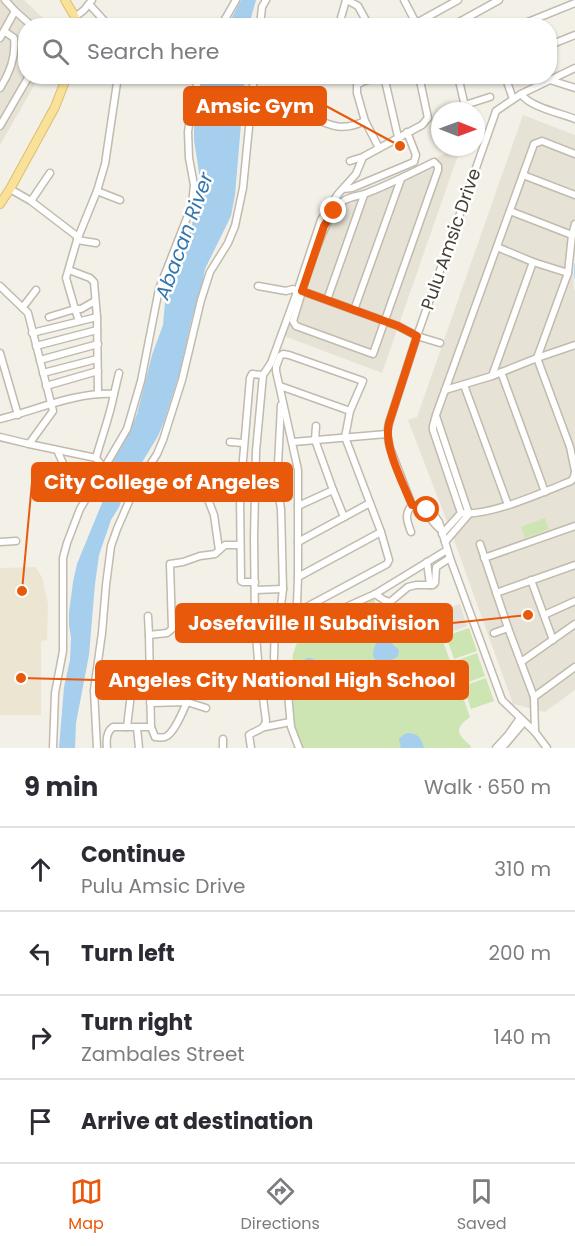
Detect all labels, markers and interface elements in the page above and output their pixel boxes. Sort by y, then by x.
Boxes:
search box [18,18,557,84]
icon: search [39,35,72,68]
text: Search here [87,36,220,67]
callout: Amsic Gym [184,87,326,125]
text: Amsic Gym [196,92,314,120]
north arrow [431,102,485,156]
street label: Pulu Amsic Drive [415,165,486,313]
water label: Abacan River [148,168,220,304]
route end [320,197,346,223]
callout: City College of Angeles [32,463,292,501]
text: City College of Angeles [44,468,280,496]
route start [413,496,439,522]
callout: Josefaville II Subdivision [176,604,452,642]
text: Josefaville II Subdivision [188,609,440,637]
callout: Angeles City National High School [96,661,468,699]
text: Angeles City National High School [108,666,456,694]
text: 9 min [24,769,98,805]
text: Walk · 650 m [424,773,551,801]
text: Continue [81,839,185,870]
icon: ahead [24,853,57,886]
text: 310 m [494,855,551,883]
text: Pulu Amsic Drive [81,872,246,900]
icon: left [24,937,57,970]
text: Turn left [81,938,175,969]
text: 200 m [488,939,551,967]
text: Turn right [81,1007,192,1038]
icon: right [24,1021,57,1054]
text: 140 m [494,1023,551,1051]
text: Zambales Street [81,1040,245,1068]
icon: arrive [24,1105,57,1138]
text: Arrive at destination [81,1106,313,1137]
tab: Map [68,1175,104,1236]
tab: Directions [241,1175,320,1236]
tab: Saved [457,1175,507,1236]

